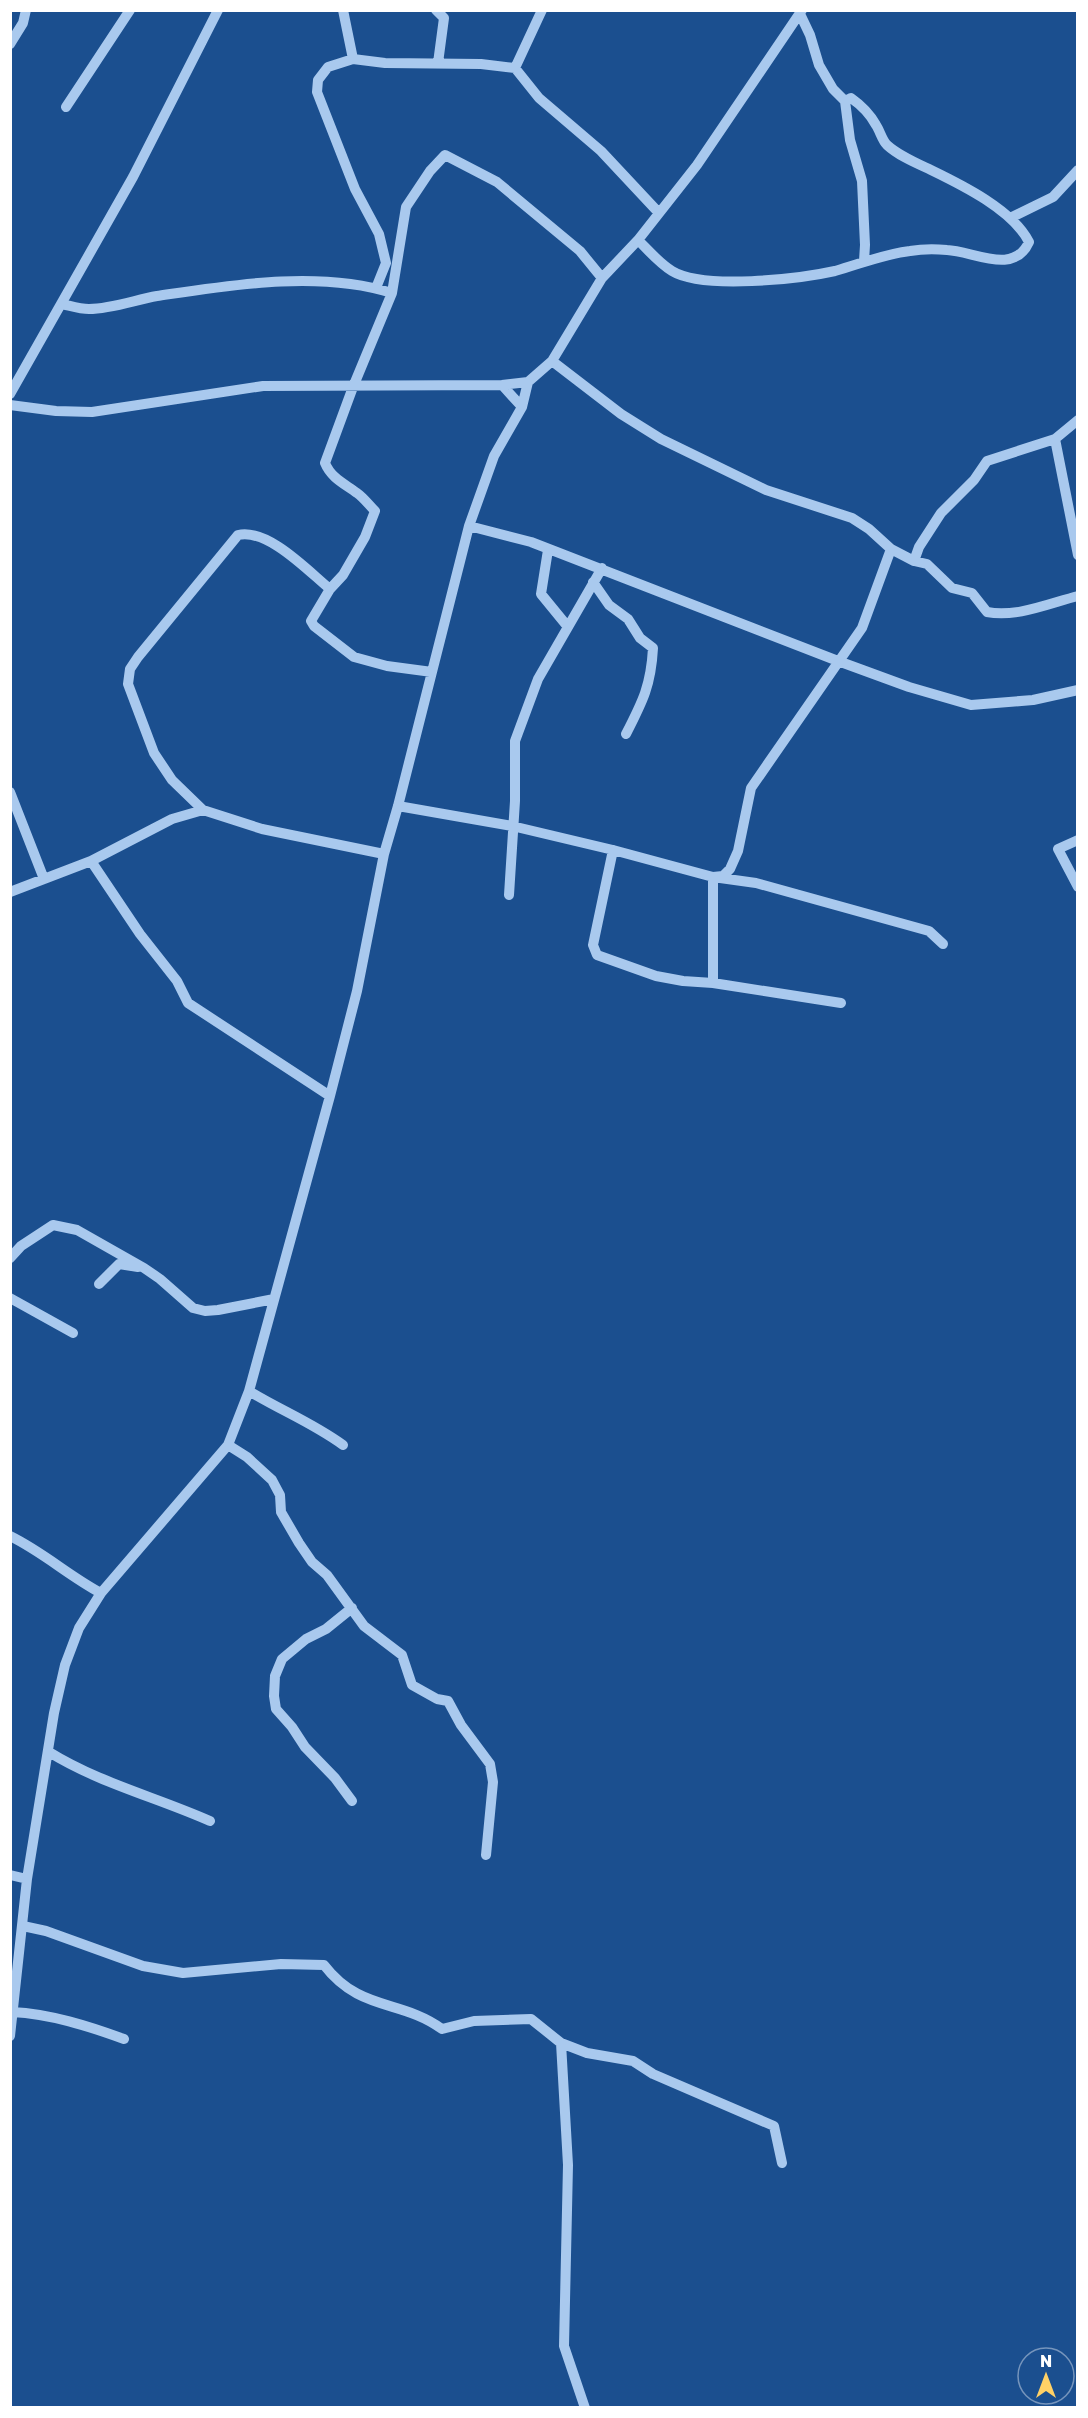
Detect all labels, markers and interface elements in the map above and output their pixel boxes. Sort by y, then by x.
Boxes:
north arrow [1016,2346,1076,2406]
text: N [1040,2351,1052,2371]

